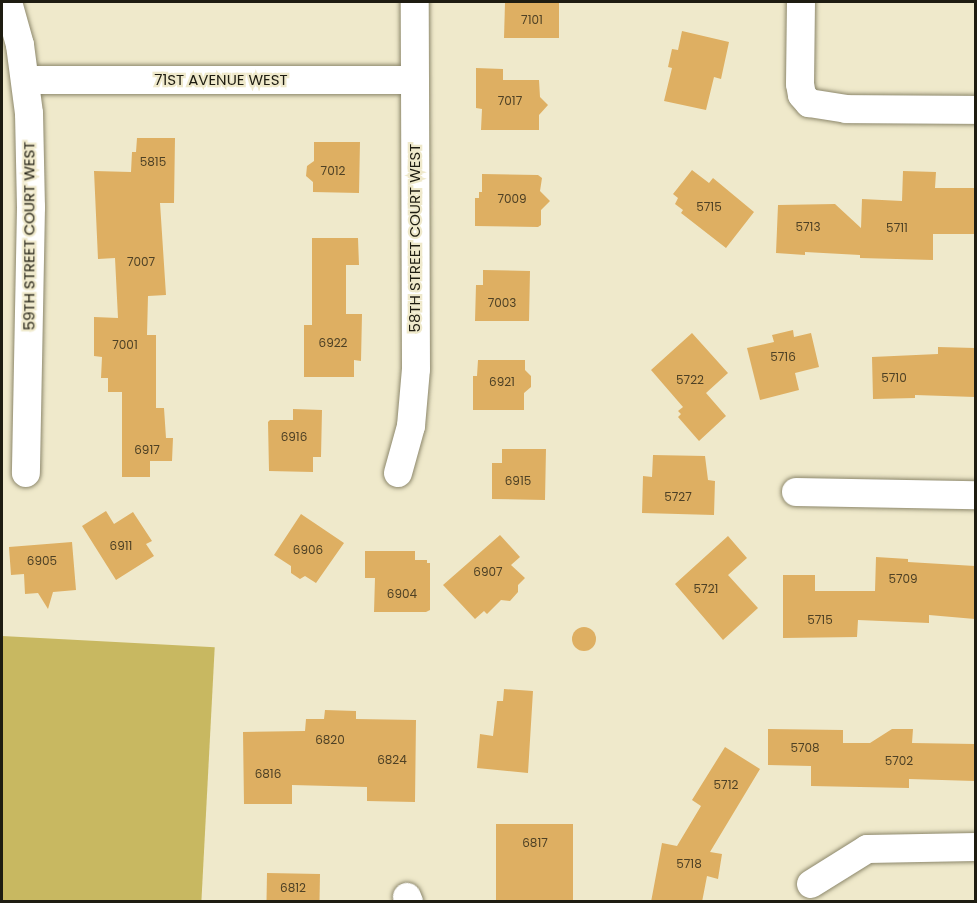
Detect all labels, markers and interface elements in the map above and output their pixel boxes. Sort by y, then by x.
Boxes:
house number: 7101 [521,13,543,27]
street label: 71ST AVENUE WEST [154,71,288,89]
house number: 7017 [498,94,522,108]
street label: 59TH STREET COURT WEST [20,142,38,330]
street label: 58TH STREET COURT WEST [406,144,424,332]
house number: 5815 [140,155,166,169]
house number: 7012 [321,164,345,178]
house number: 7009 [497,192,527,206]
house number: 5715 [696,200,722,214]
house number: 5713 [796,220,820,234]
house number: 5711 [886,221,908,235]
house number: 7007 [127,255,155,269]
house number: 7003 [488,296,516,310]
house number: 6922 [319,336,347,350]
house number: 7001 [112,338,138,352]
house number: 5716 [770,350,796,364]
house number: 5710 [881,371,907,385]
house number: 5722 [676,373,704,387]
house number: 6921 [489,375,515,389]
house number: 6916 [281,430,307,444]
house number: 6917 [134,443,160,457]
house number: 6915 [505,474,531,488]
house number: 5727 [664,490,692,504]
house number: 6911 [110,539,132,553]
house number: 6906 [293,543,323,557]
house number: 6905 [27,554,57,568]
house number: 6907 [473,565,503,579]
house number: 5709 [888,572,918,586]
house number: 5721 [694,582,718,596]
house number: 6904 [387,587,417,601]
house number: 5715 [807,613,833,627]
house number: 6820 [315,733,345,747]
house number: 5708 [790,741,820,755]
house number: 6824 [377,753,407,767]
house number: 5702 [885,754,913,768]
house number: 6816 [255,767,281,781]
house number: 5712 [714,778,738,792]
house number: 6817 [522,836,548,850]
house number: 5718 [676,857,702,871]
house number: 6812 [280,881,306,895]

